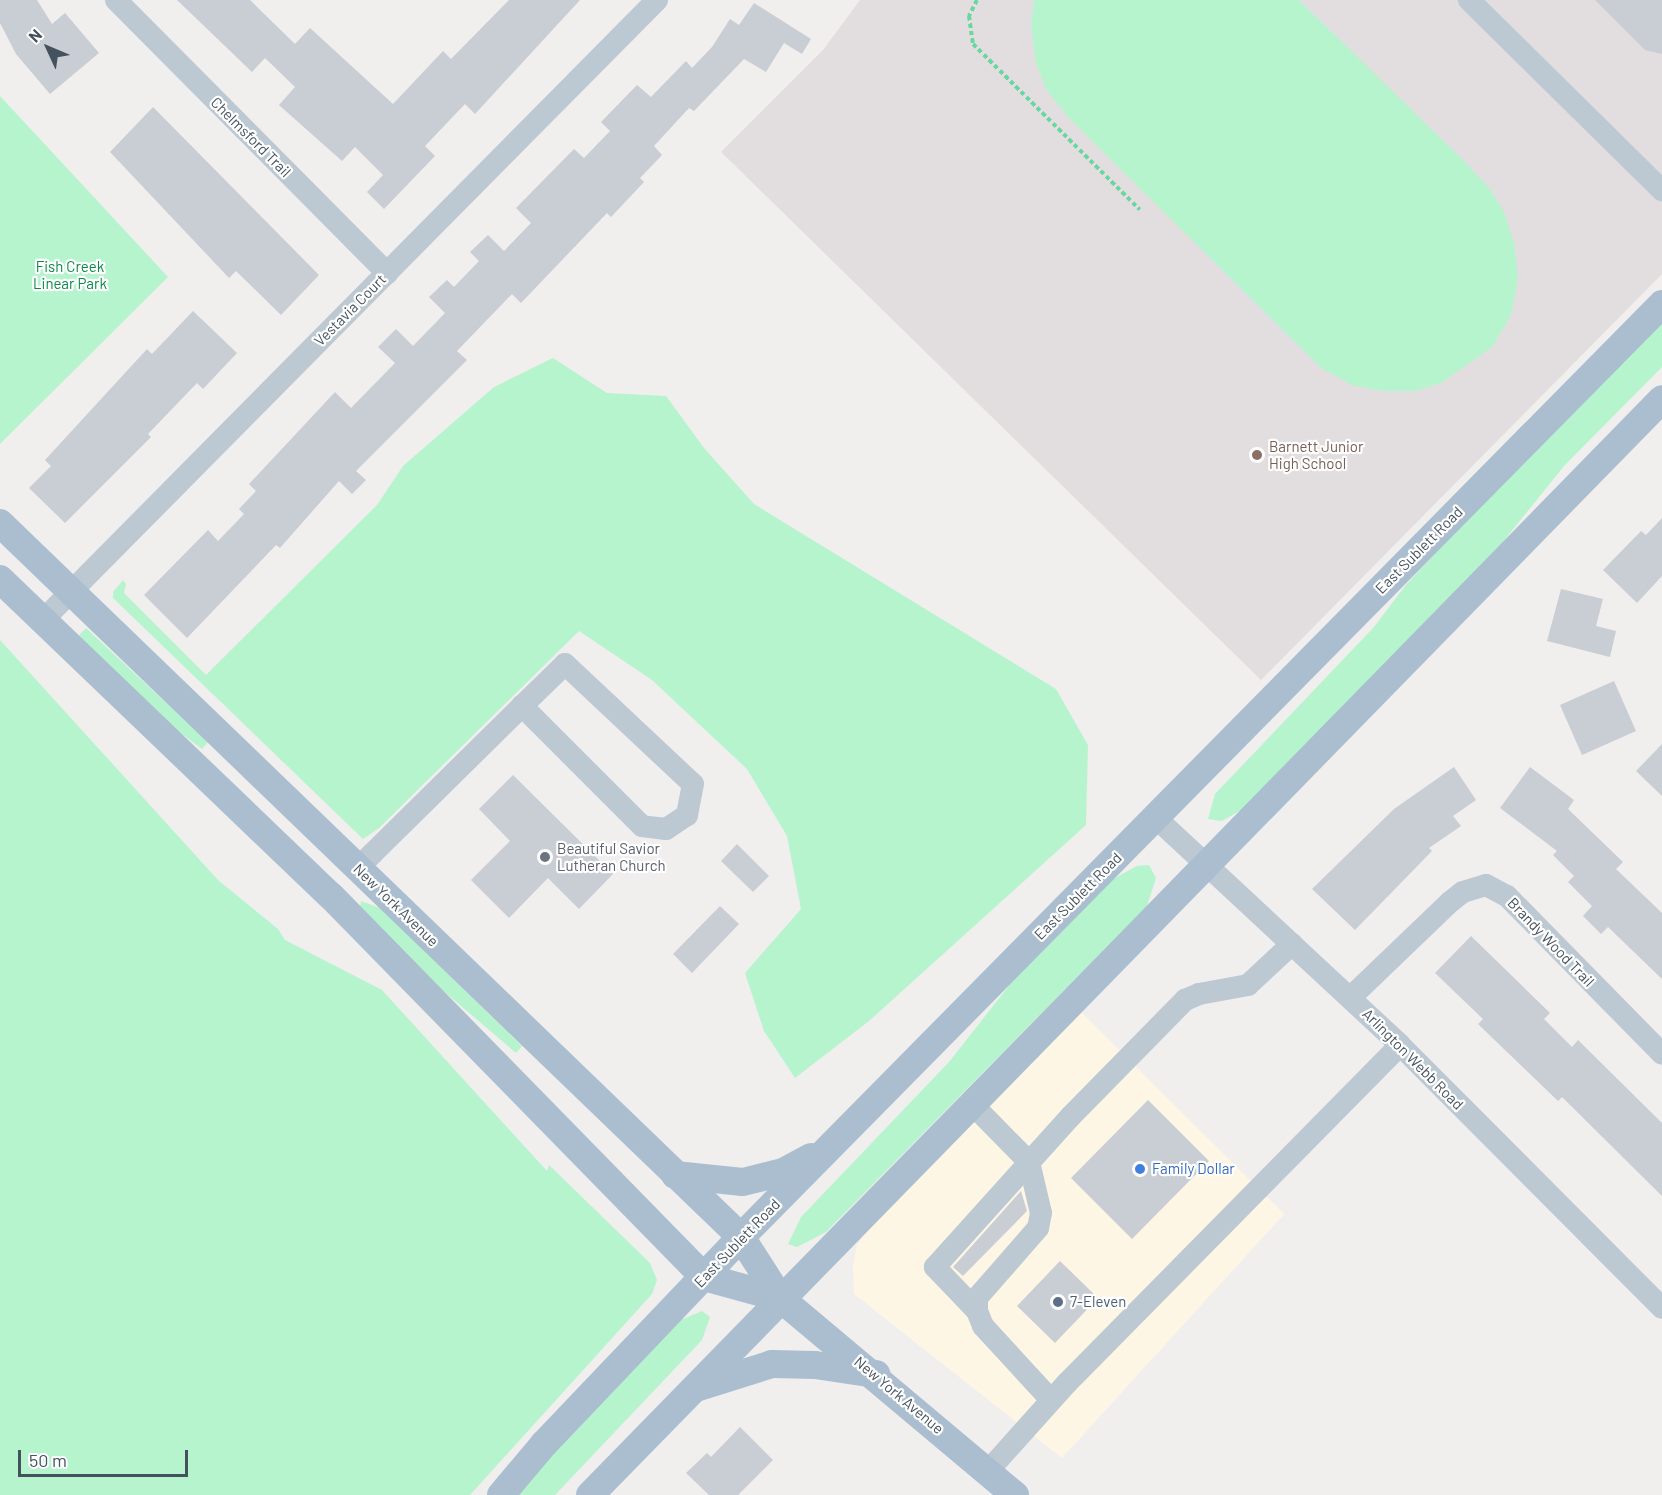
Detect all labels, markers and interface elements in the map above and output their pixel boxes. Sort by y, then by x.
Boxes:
north arrow [18,18,78,78]
text: N [24,25,45,46]
street label: Chelmsford Trail [207,93,295,181]
park label: Fish Creek Linear Park [33,257,107,292]
street label: Vestavia Court [310,270,390,350]
place label: Barnett Junior High School [1269,437,1363,472]
marker: Barnett Junior High School [1250,448,1264,462]
street label: East Sublett Road [1372,503,1466,597]
place label: Beautiful Savior Lutheran Church [557,839,666,874]
street label: East Sublett Road [1031,849,1125,943]
marker: Beautiful Savior Lutheran Church [538,850,552,864]
street label: New York Avenue [350,860,442,950]
street label: Brandy Wood Trail [1504,894,1598,990]
street label: Arlington Webb Road [1359,1005,1467,1113]
place label: Family Dollar [1152,1160,1235,1178]
marker: Family Dollar [1133,1162,1147,1176]
street label: East Sublett Road [690,1195,784,1291]
place label: 7-Eleven [1070,1293,1126,1311]
marker: 7-Eleven [1051,1295,1065,1309]
street label: New York Avenue [851,1352,947,1438]
scale bar [21,1438,190,1476]
text: 50 m [29,1449,67,1471]

